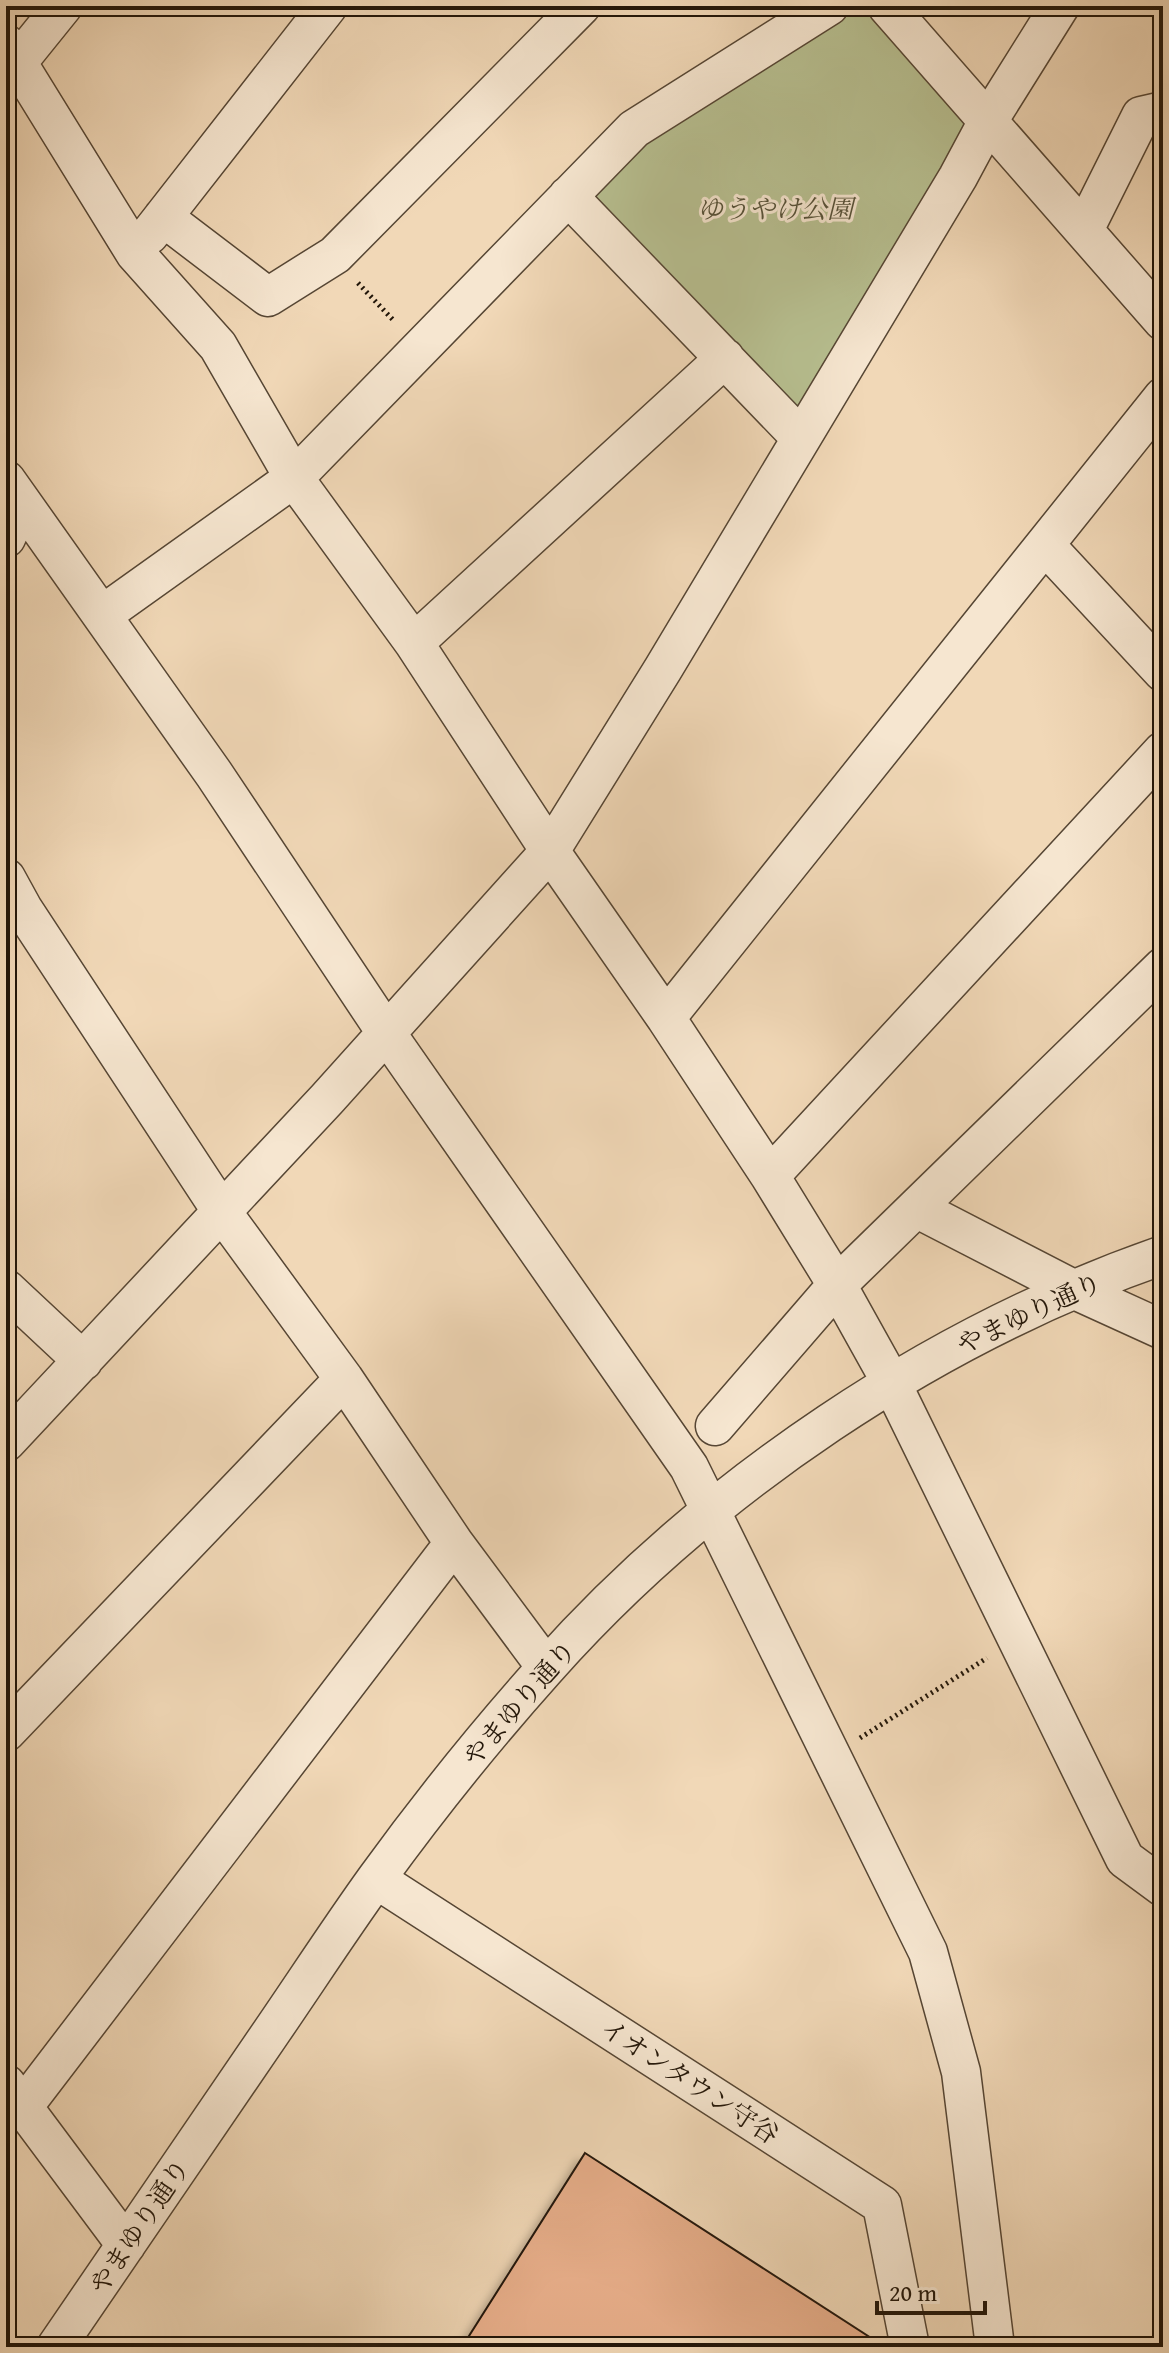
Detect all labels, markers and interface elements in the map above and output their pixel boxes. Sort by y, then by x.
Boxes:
park label: ゆうやけ公園 [697,189,857,228]
street label: やまゆり通り [950,1262,1108,1364]
street label: やまゆり通り [453,1631,585,1775]
street label: イオンタウン守谷 [593,2008,787,2154]
street label: やまゆり通り [79,2150,199,2302]
scale bar [877,2265,985,2315]
text: 20 m [889,2275,937,2310]

